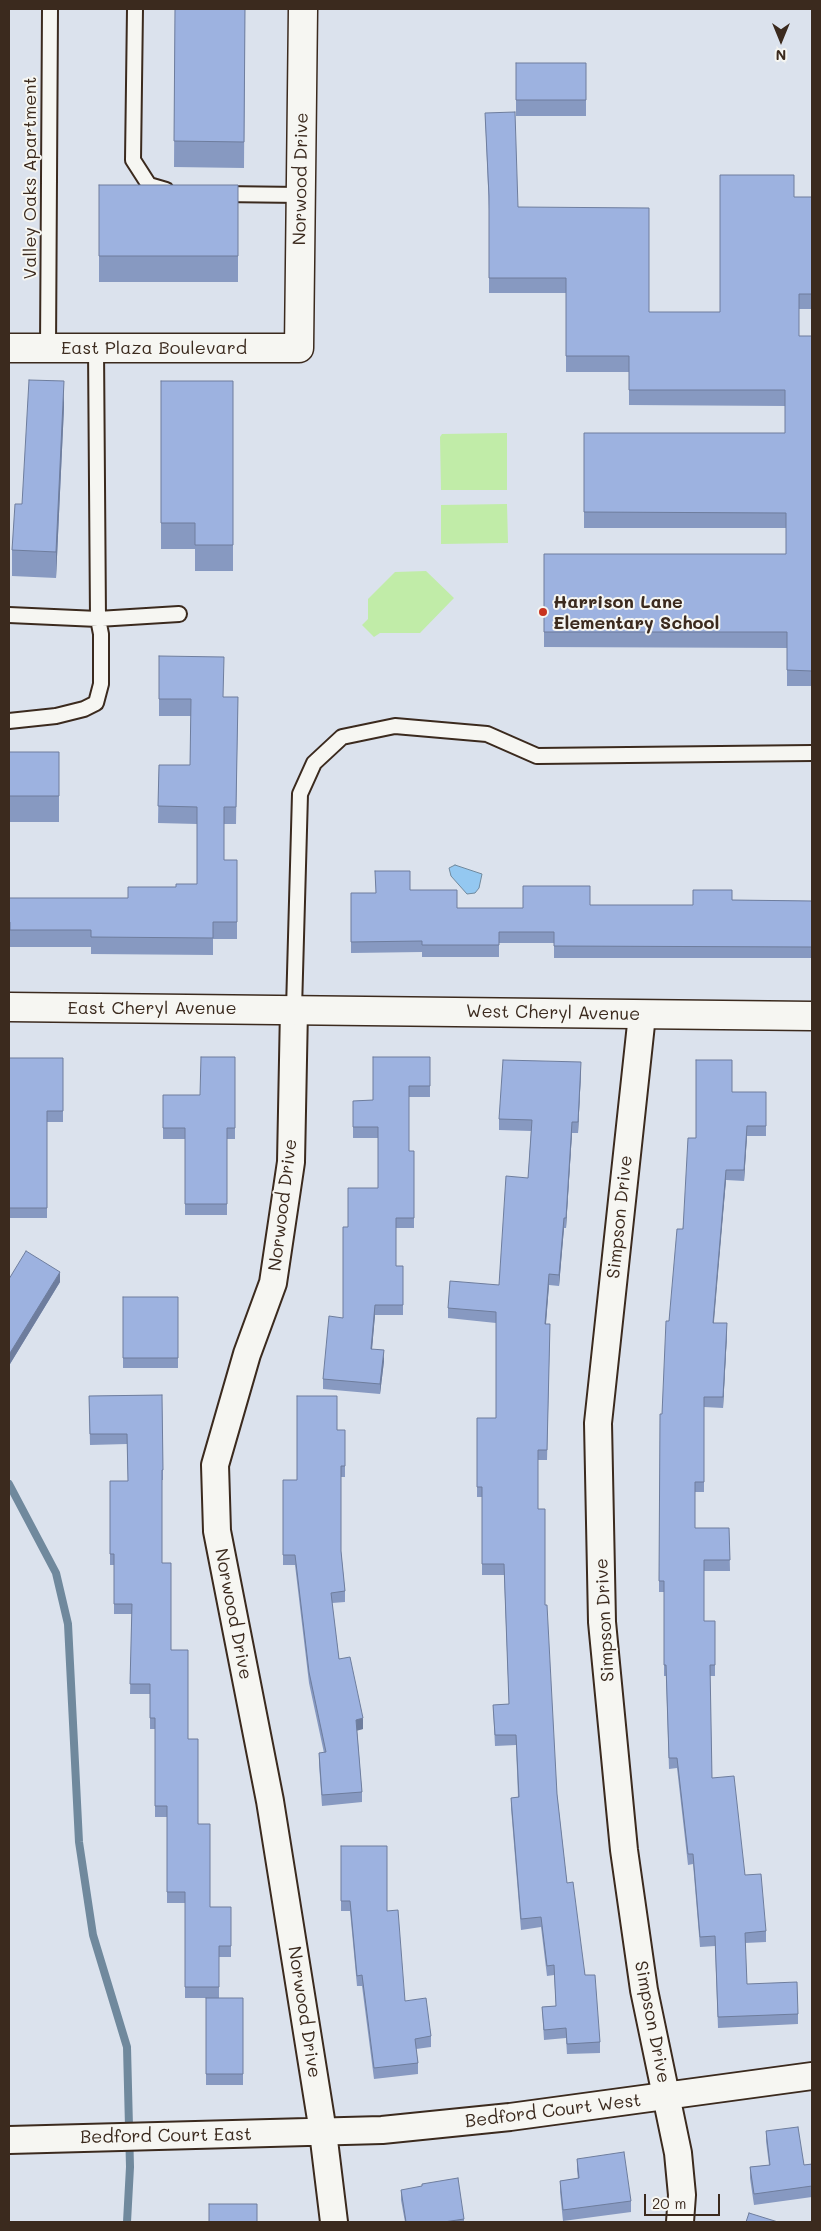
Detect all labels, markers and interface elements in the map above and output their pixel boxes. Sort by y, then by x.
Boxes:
north arrow [756,15,806,65]
text: N [776,46,786,65]
street label: Valley Oaks Apartment [19,77,41,279]
street label: Norwood Drive [289,112,313,246]
street label: East Plaza Boulevard [61,337,247,359]
place label: Harrison Lane Elementary School [553,591,719,634]
marker: Harrison Lane Elementary School [537,606,549,618]
street label: East Cheryl Avenue [67,997,237,1019]
street label: West Cheryl Avenue [466,1001,640,1025]
street label: Norwood Drive [264,1138,302,1272]
street label: Simpson Drive [603,1154,637,1280]
street label: Norwood Drive [210,1547,256,1681]
street label: Simpson Drive [591,1558,619,1682]
street label: Norwood Drive [283,1945,325,2079]
street label: Simpson Drive [630,1959,674,2085]
street label: Bedford Court West [464,2089,642,2133]
street label: Bedford Court East [80,2124,252,2148]
scale bar [646,2184,722,2216]
text: 20 m [652,2193,686,2213]

